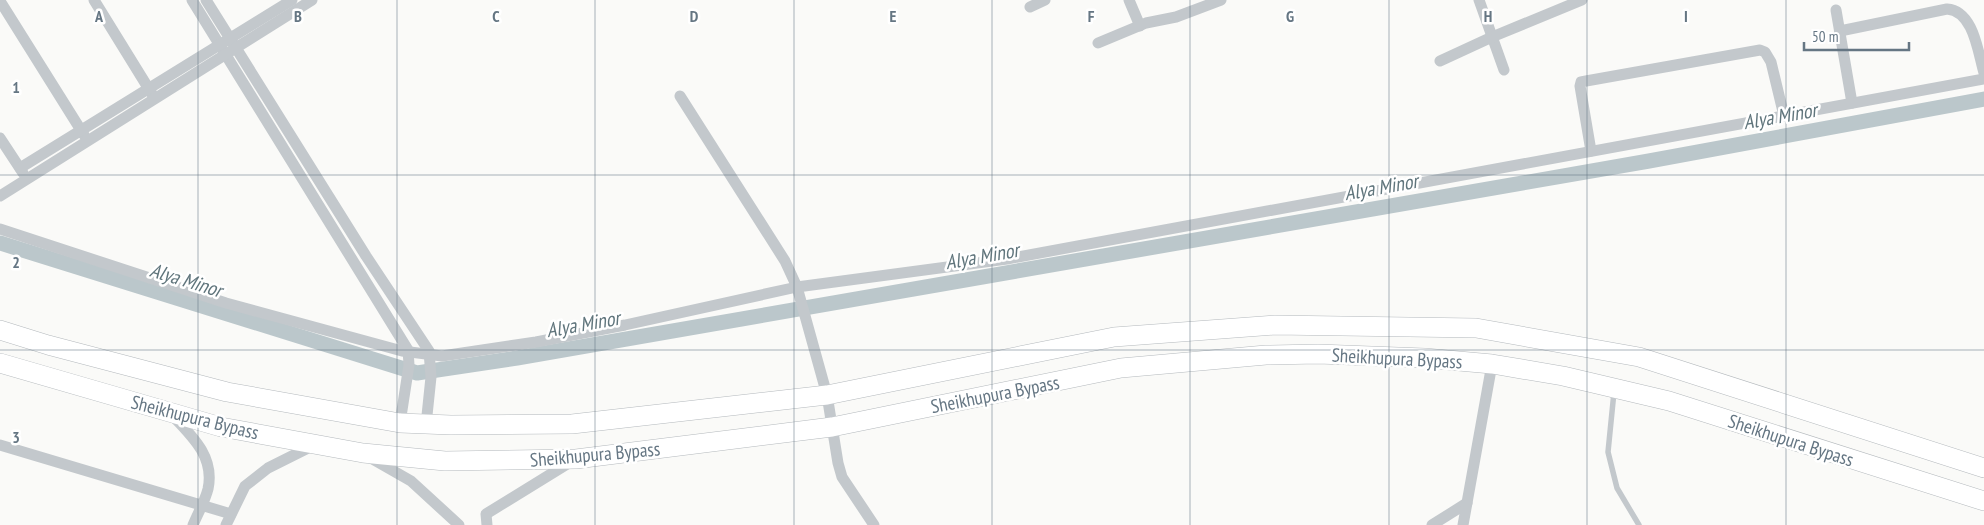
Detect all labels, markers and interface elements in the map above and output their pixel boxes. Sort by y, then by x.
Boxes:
text: A [94,6,104,26]
text: B [294,6,302,26]
text: C [492,6,500,26]
text: D [690,6,699,26]
text: E [890,6,897,26]
text: F [1088,6,1095,26]
text: G [1286,6,1294,26]
text: H [1484,6,1492,26]
text: I [1684,6,1688,26]
scale bar [1804,20,1909,52]
text: 50 m [1812,27,1838,46]
text: 1 [12,77,20,97]
water label: Alya Minor [1741,96,1821,135]
water label: Alya Minor [1342,167,1422,206]
water label: Alya Minor [943,236,1023,275]
text: 2 [12,252,20,272]
water label: Alya Minor [147,257,228,304]
water label: Alya Minor [544,304,624,343]
street label: Sheikhupura Bypass [1331,343,1463,373]
street label: Sheikhupura Bypass [929,370,1061,418]
street label: Sheikhupura Bypass [129,390,261,444]
street label: Sheikhupura Bypass [1725,408,1857,472]
text: 3 [12,427,20,447]
street label: Sheikhupura Bypass [529,436,661,472]

